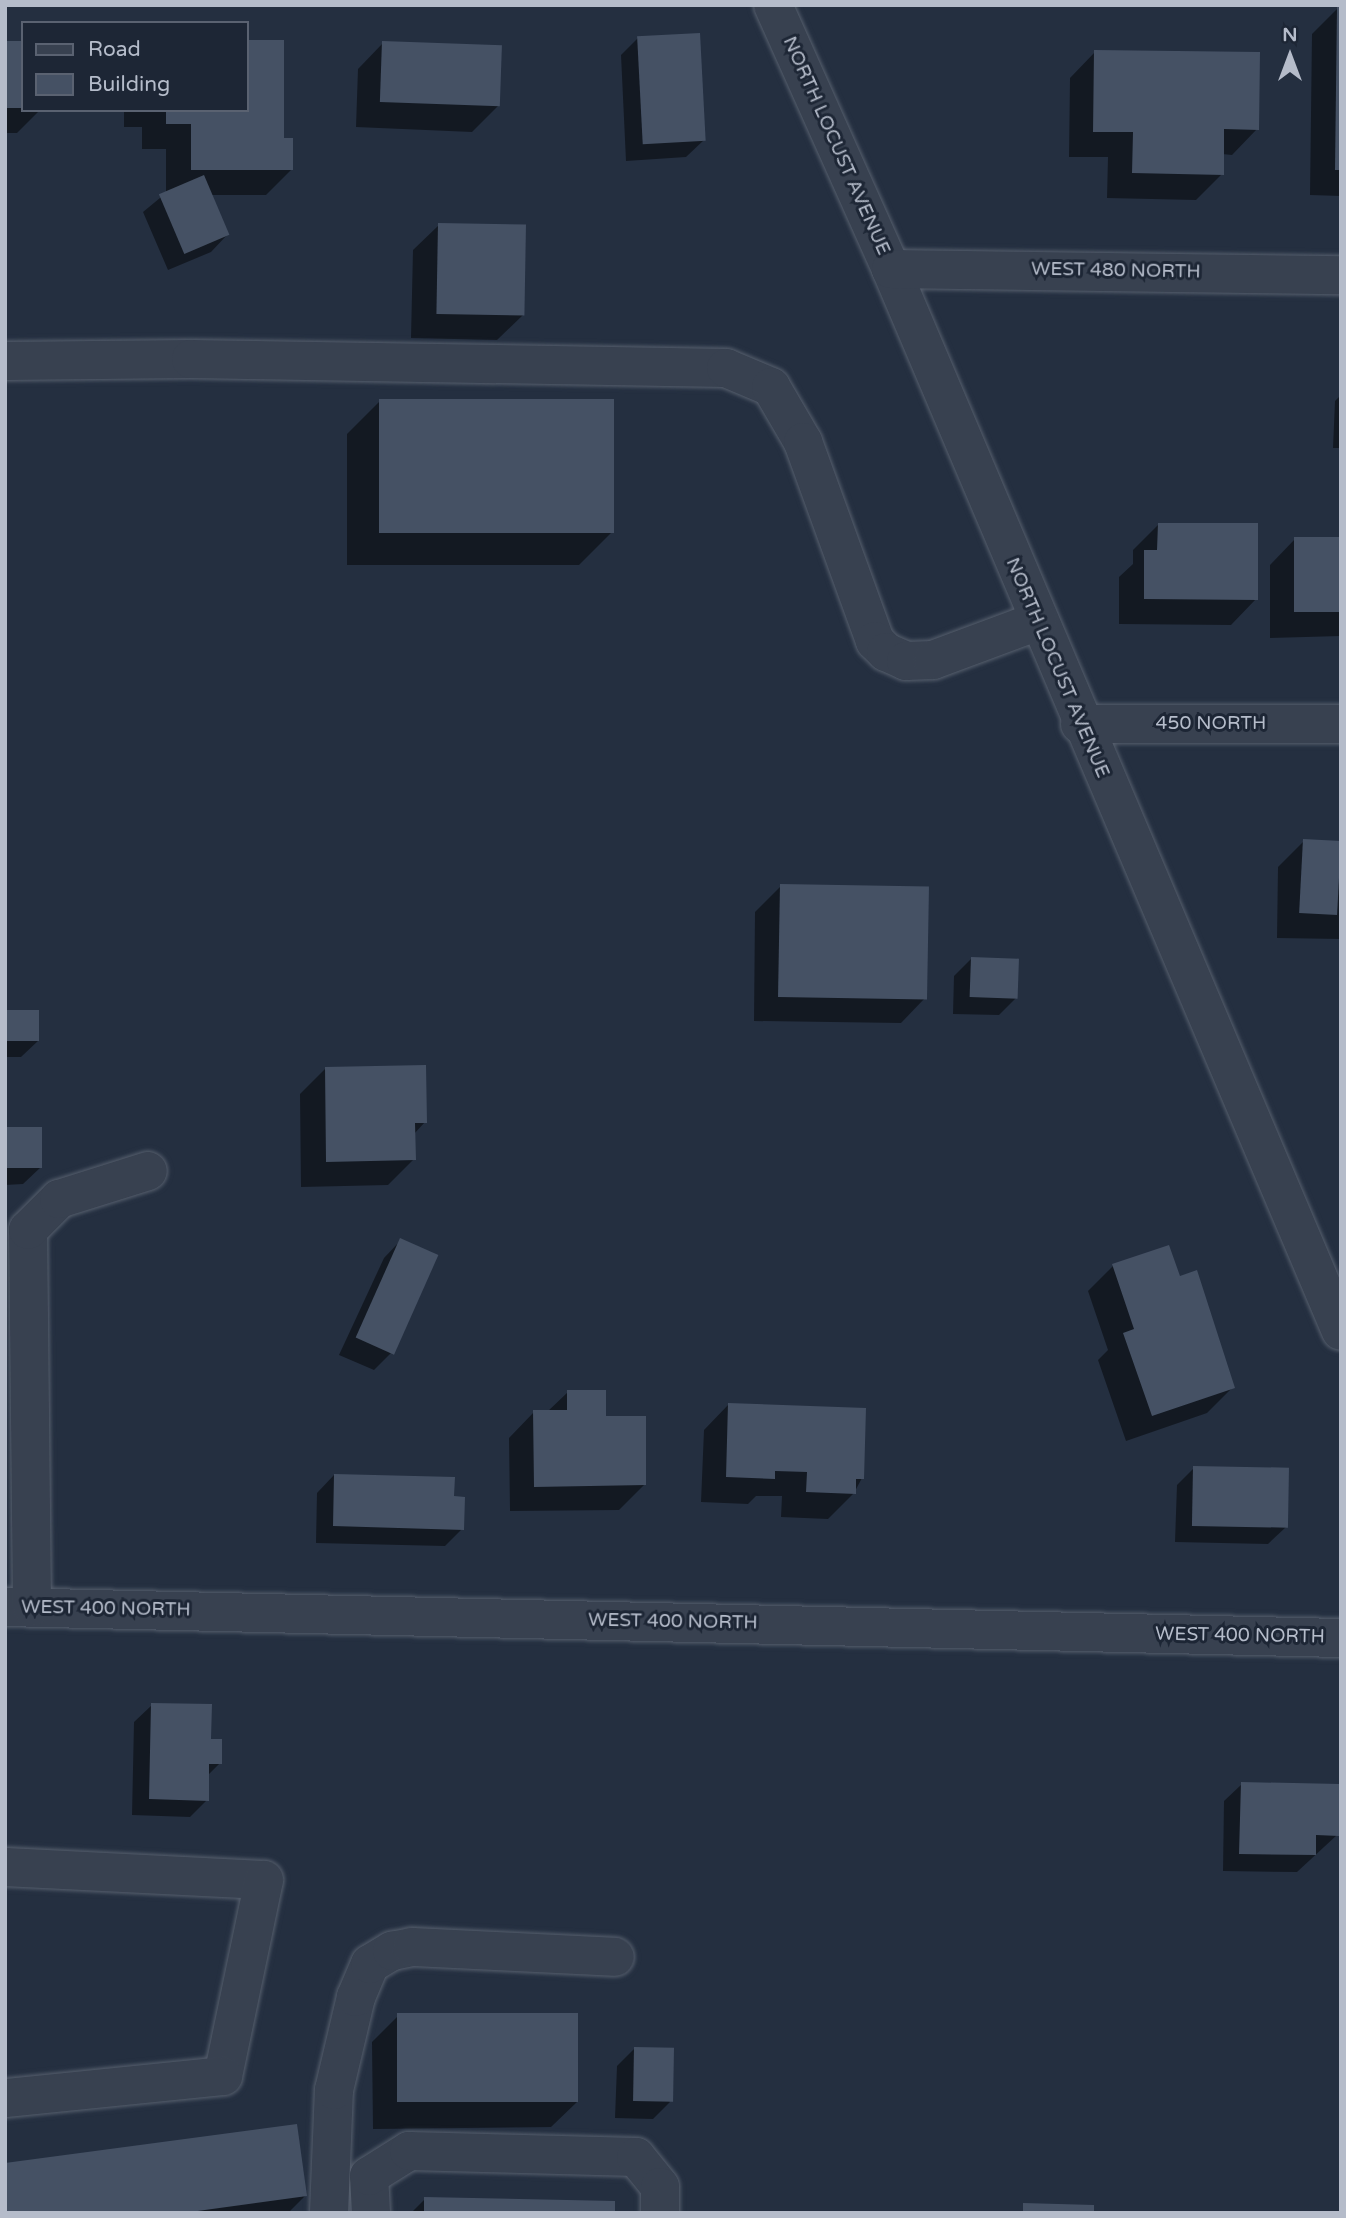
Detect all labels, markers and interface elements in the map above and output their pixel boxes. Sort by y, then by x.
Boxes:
legend [21,21,248,112]
north arrow [1255,21,1325,91]
text: N [1282,24,1298,46]
street label: NORTH LOCUST AVENUE [777,33,895,259]
text: Road [88,37,141,62]
text: Building [88,72,170,97]
street label: WEST 480 NORTH [1031,258,1201,284]
street label: NORTH LOCUST AVENUE [1000,554,1114,782]
street label: 450 NORTH [1156,713,1266,735]
street label: WEST 400 NORTH [21,1596,191,1622]
street label: WEST 400 NORTH [588,1609,758,1635]
street label: WEST 400 NORTH [1155,1623,1325,1649]

